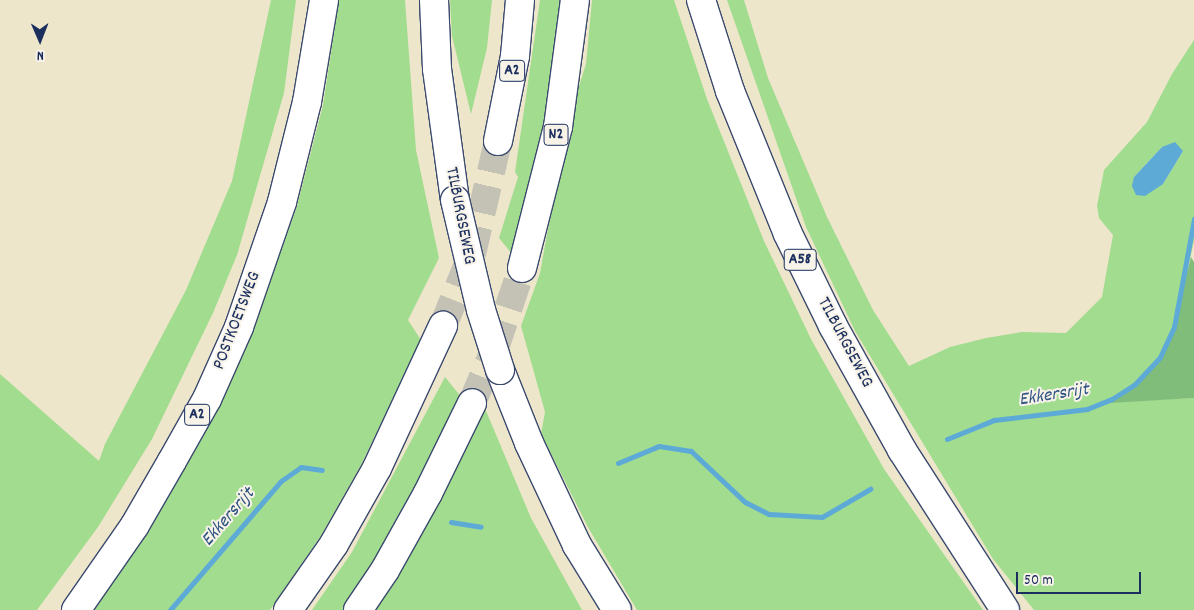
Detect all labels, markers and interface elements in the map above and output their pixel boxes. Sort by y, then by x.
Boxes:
north arrow [15,15,65,65]
text: N [37,45,44,65]
road number: A2 [498,58,526,84]
road number: N2 [544,122,568,148]
street label: TILBURGSEWEG [439,165,479,267]
road number: A58 [782,246,818,274]
street label: POSTKOETSWEG [209,269,267,373]
street label: TILBURGSEWEG [811,294,877,392]
water label: Ekkersrijt [1018,379,1090,413]
road number: A2 [183,402,211,428]
water label: Ekkersrijt [197,484,261,552]
scale bar [1019,562,1144,594]
text: 50 m [1024,570,1053,592]

